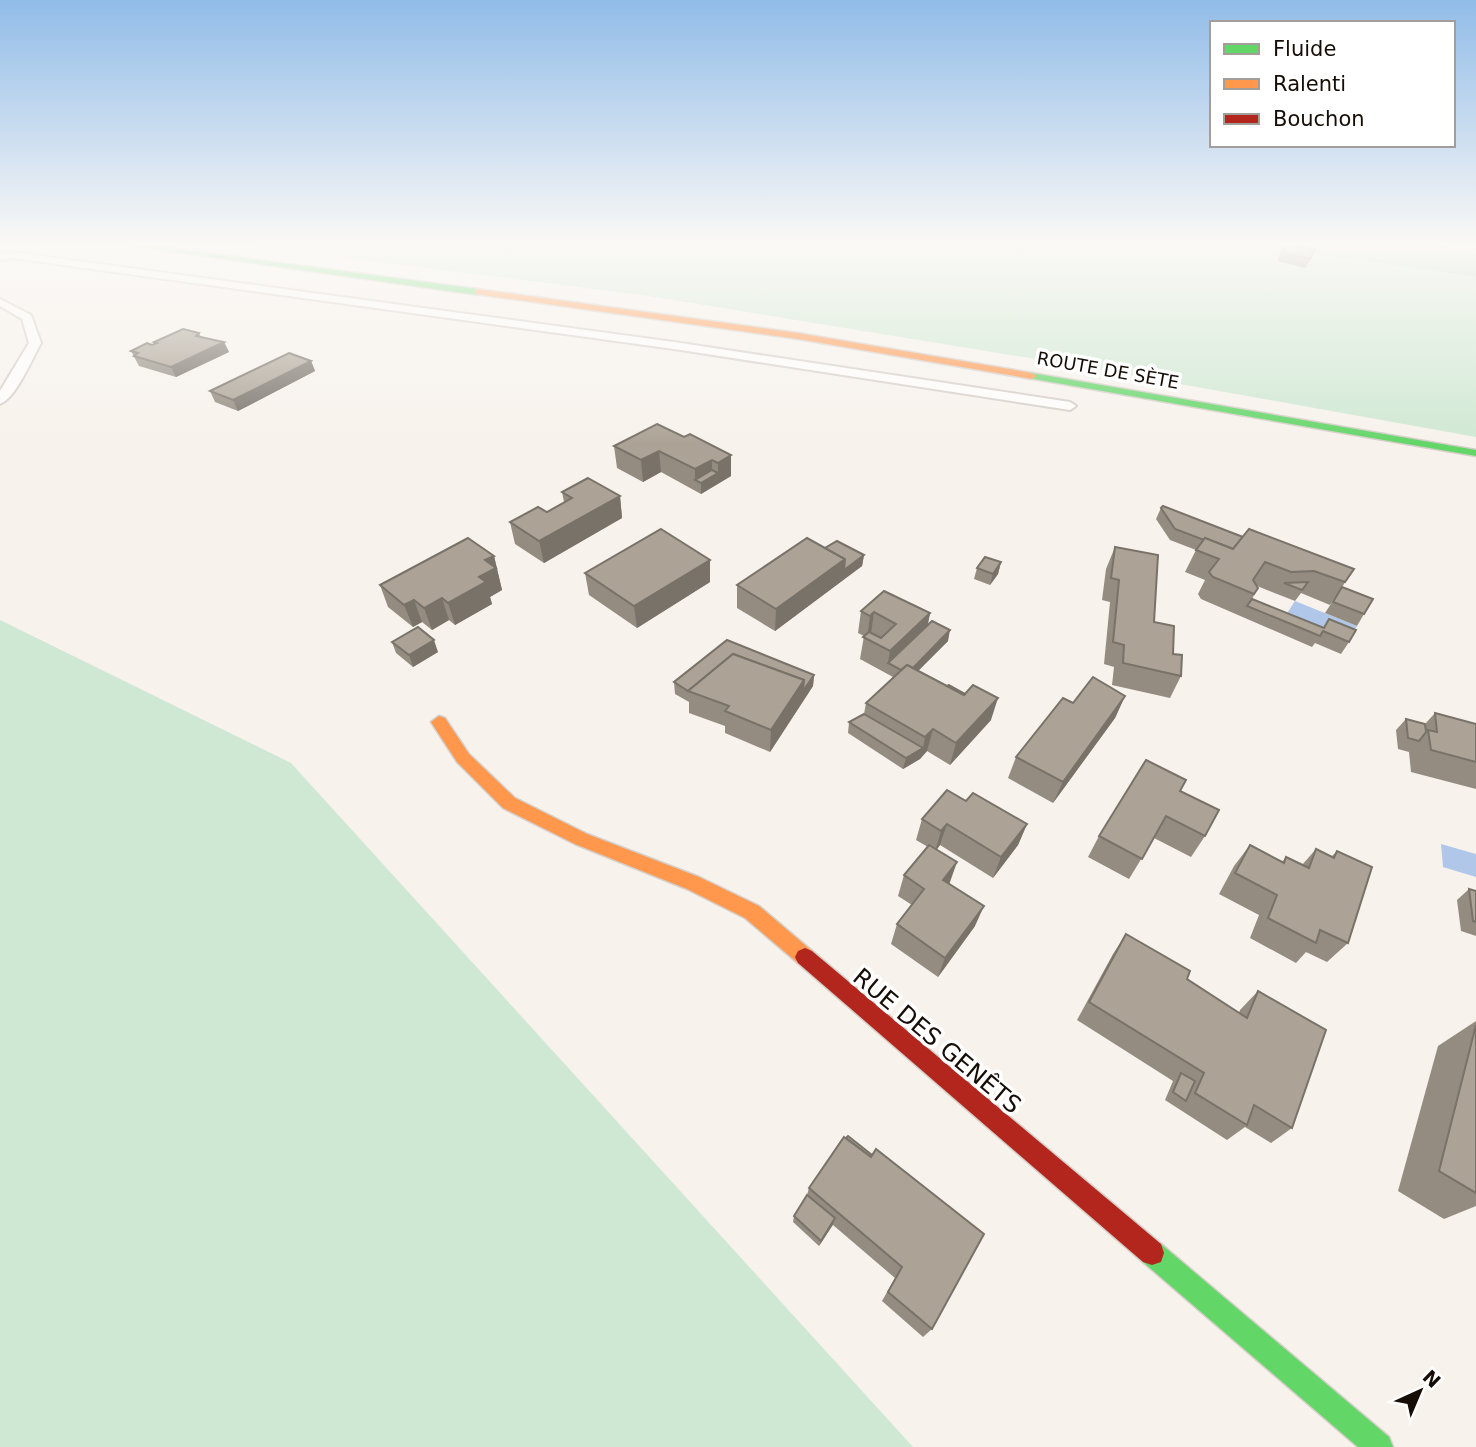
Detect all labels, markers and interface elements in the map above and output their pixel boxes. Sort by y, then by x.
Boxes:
legend [1210,21,1455,147]
text: Fluide [1273,37,1336,61]
text: Ralenti [1273,72,1346,96]
text: Bouchon [1273,107,1365,131]
street label: ROUTE DE SÈTE [1035,347,1181,393]
street label: RUE DES GENÊTS [847,962,1027,1119]
north arrow [1385,1356,1455,1426]
text: N [1418,1365,1445,1392]

